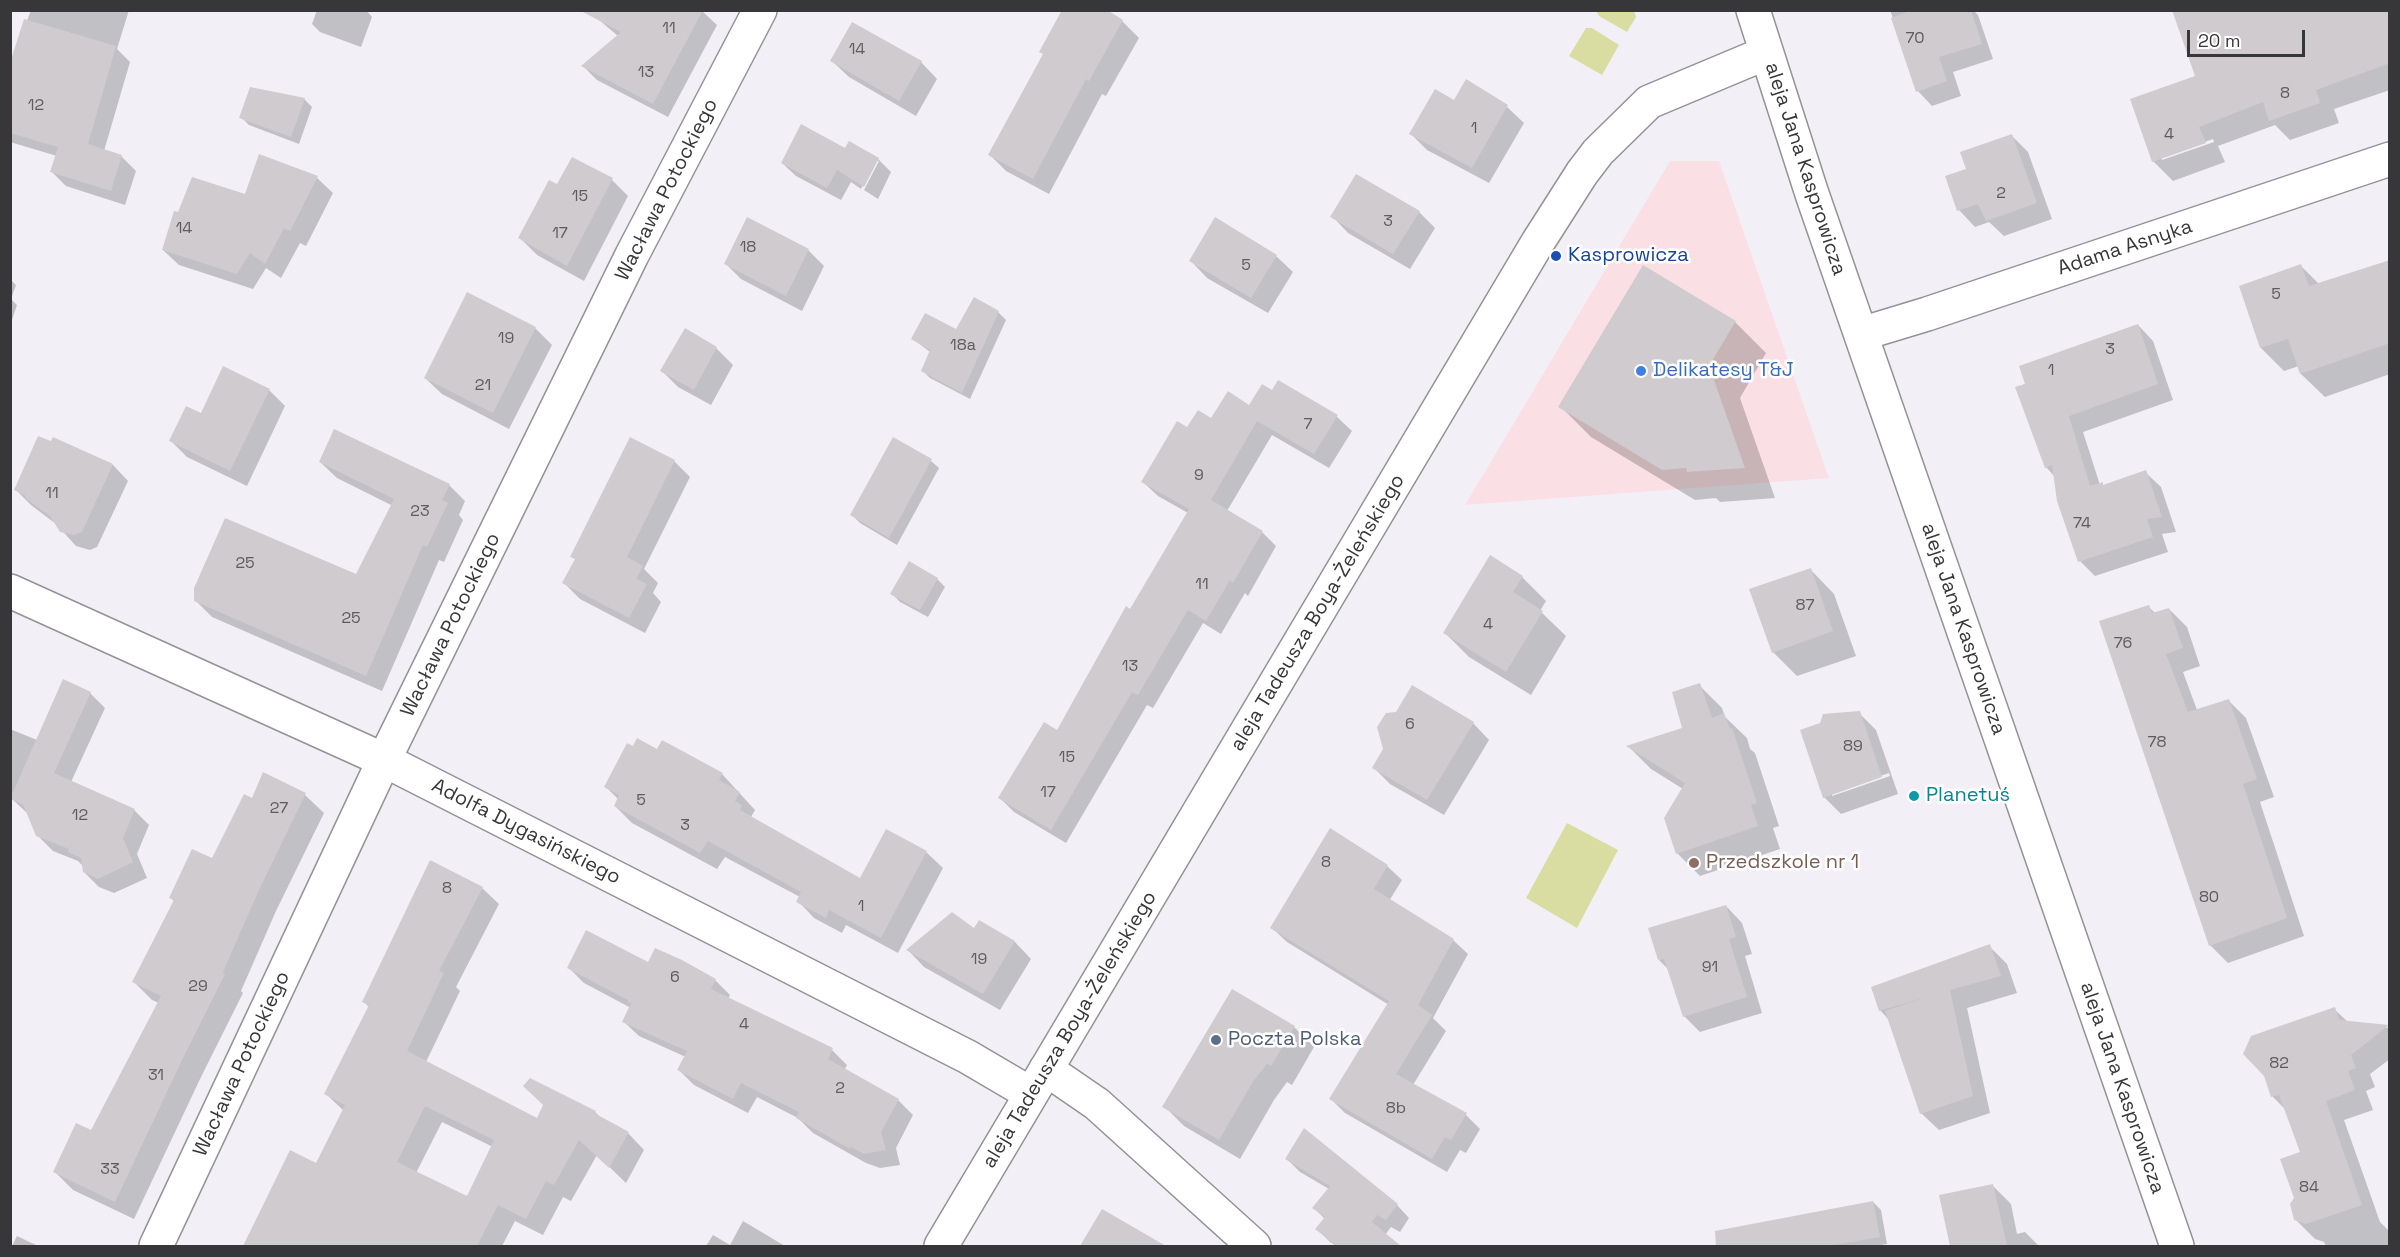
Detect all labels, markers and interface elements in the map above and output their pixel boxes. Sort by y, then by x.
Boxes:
scale bar [2190,18,2308,56]
house number: 11 [662,19,676,39]
house number: 70 [1905,29,1925,49]
text: 20 m [2198,29,2241,52]
house number: 14 [849,40,865,60]
street label: aleja Jana Kasprowicza [1759,60,1851,278]
house number: 13 [638,63,654,83]
house number: 8 [2280,84,2290,104]
street label: Wacława Potockiego [611,95,723,285]
house number: 12 [28,96,44,116]
house number: 1 [1471,119,1477,139]
house number: 4 [2164,125,2174,145]
house number: 2 [1996,184,2006,204]
house number: 15 [572,187,588,207]
house number: 3 [1383,212,1393,232]
street label: Adama Asnyka [2055,215,2195,281]
house number: 14 [176,219,192,239]
house number: 17 [552,224,568,244]
house number: 18 [740,238,756,258]
place label: Kasprowicza [1568,244,1689,268]
marker: Kasprowicza [1549,249,1563,263]
house number: 5 [1241,256,1251,276]
house number: 5 [2271,285,2281,305]
house number: 19 [498,329,514,349]
house number: 18a [950,336,976,356]
house number: 3 [2105,340,2115,360]
place label: Delikatesy T&J [1653,359,1794,383]
house number: 1 [2048,361,2054,381]
marker: Delikatesy T&J [1634,364,1648,378]
house number: 21 [475,376,491,396]
house number: 7 [1303,415,1313,435]
house number: 9 [1194,466,1204,486]
street label: aleja Tadeusza Boya-Żeleńskiego [1226,470,1410,756]
house number: 11 [45,484,59,504]
house number: 23 [410,502,430,522]
house number: 74 [2073,514,2091,534]
street label: aleja Jana Kasprowicza [1915,520,2011,738]
street label: Wacława Potockiego [396,529,506,721]
house number: 25 [235,554,255,574]
house number: 11 [1195,575,1209,595]
house number: 87 [1796,596,1814,616]
house number: 25 [341,609,361,629]
house number: 4 [1483,615,1493,635]
house number: 76 [2114,634,2132,654]
house number: 13 [1122,657,1138,677]
house number: 6 [1405,715,1415,735]
house number: 78 [2148,733,2166,753]
house number: 89 [1843,737,1863,757]
house number: 15 [1059,748,1075,768]
street label: Adolfa Dygasińskiego [428,774,624,890]
house number: 17 [1040,783,1056,803]
place label: Planetuś [1926,784,2010,808]
marker: Planetuś [1907,789,1921,803]
house number: 5 [636,791,646,811]
house number: 27 [270,799,288,819]
house number: 12 [72,806,88,826]
house number: 3 [680,816,690,836]
place label: Przedszkole nr 1 [1706,851,1859,875]
house number: 8 [1321,853,1331,873]
marker: Przedszkole nr 1 [1687,856,1701,870]
house number: 8 [442,879,452,899]
street label: aleja Tadeusza Boya-Żeleńskiego [978,887,1162,1173]
house number: 80 [2199,888,2219,908]
house number: 1 [858,897,864,917]
house number: 19 [971,950,987,970]
house number: 91 [1702,958,1718,978]
street label: Wacława Potockiego [189,968,295,1160]
house number: 6 [670,968,680,988]
house number: 29 [188,977,208,997]
street label: aleja Jana Kasprowicza [2074,979,2170,1197]
house number: 4 [739,1015,749,1035]
place label: Poczta Polska [1228,1028,1361,1052]
marker: Poczta Polska [1209,1033,1223,1047]
house number: 82 [2269,1054,2289,1074]
house number: 31 [148,1066,164,1086]
house number: 2 [835,1079,845,1099]
house number: 8b [1386,1099,1406,1119]
house number: 33 [100,1160,120,1180]
house number: 84 [2299,1178,2319,1198]

